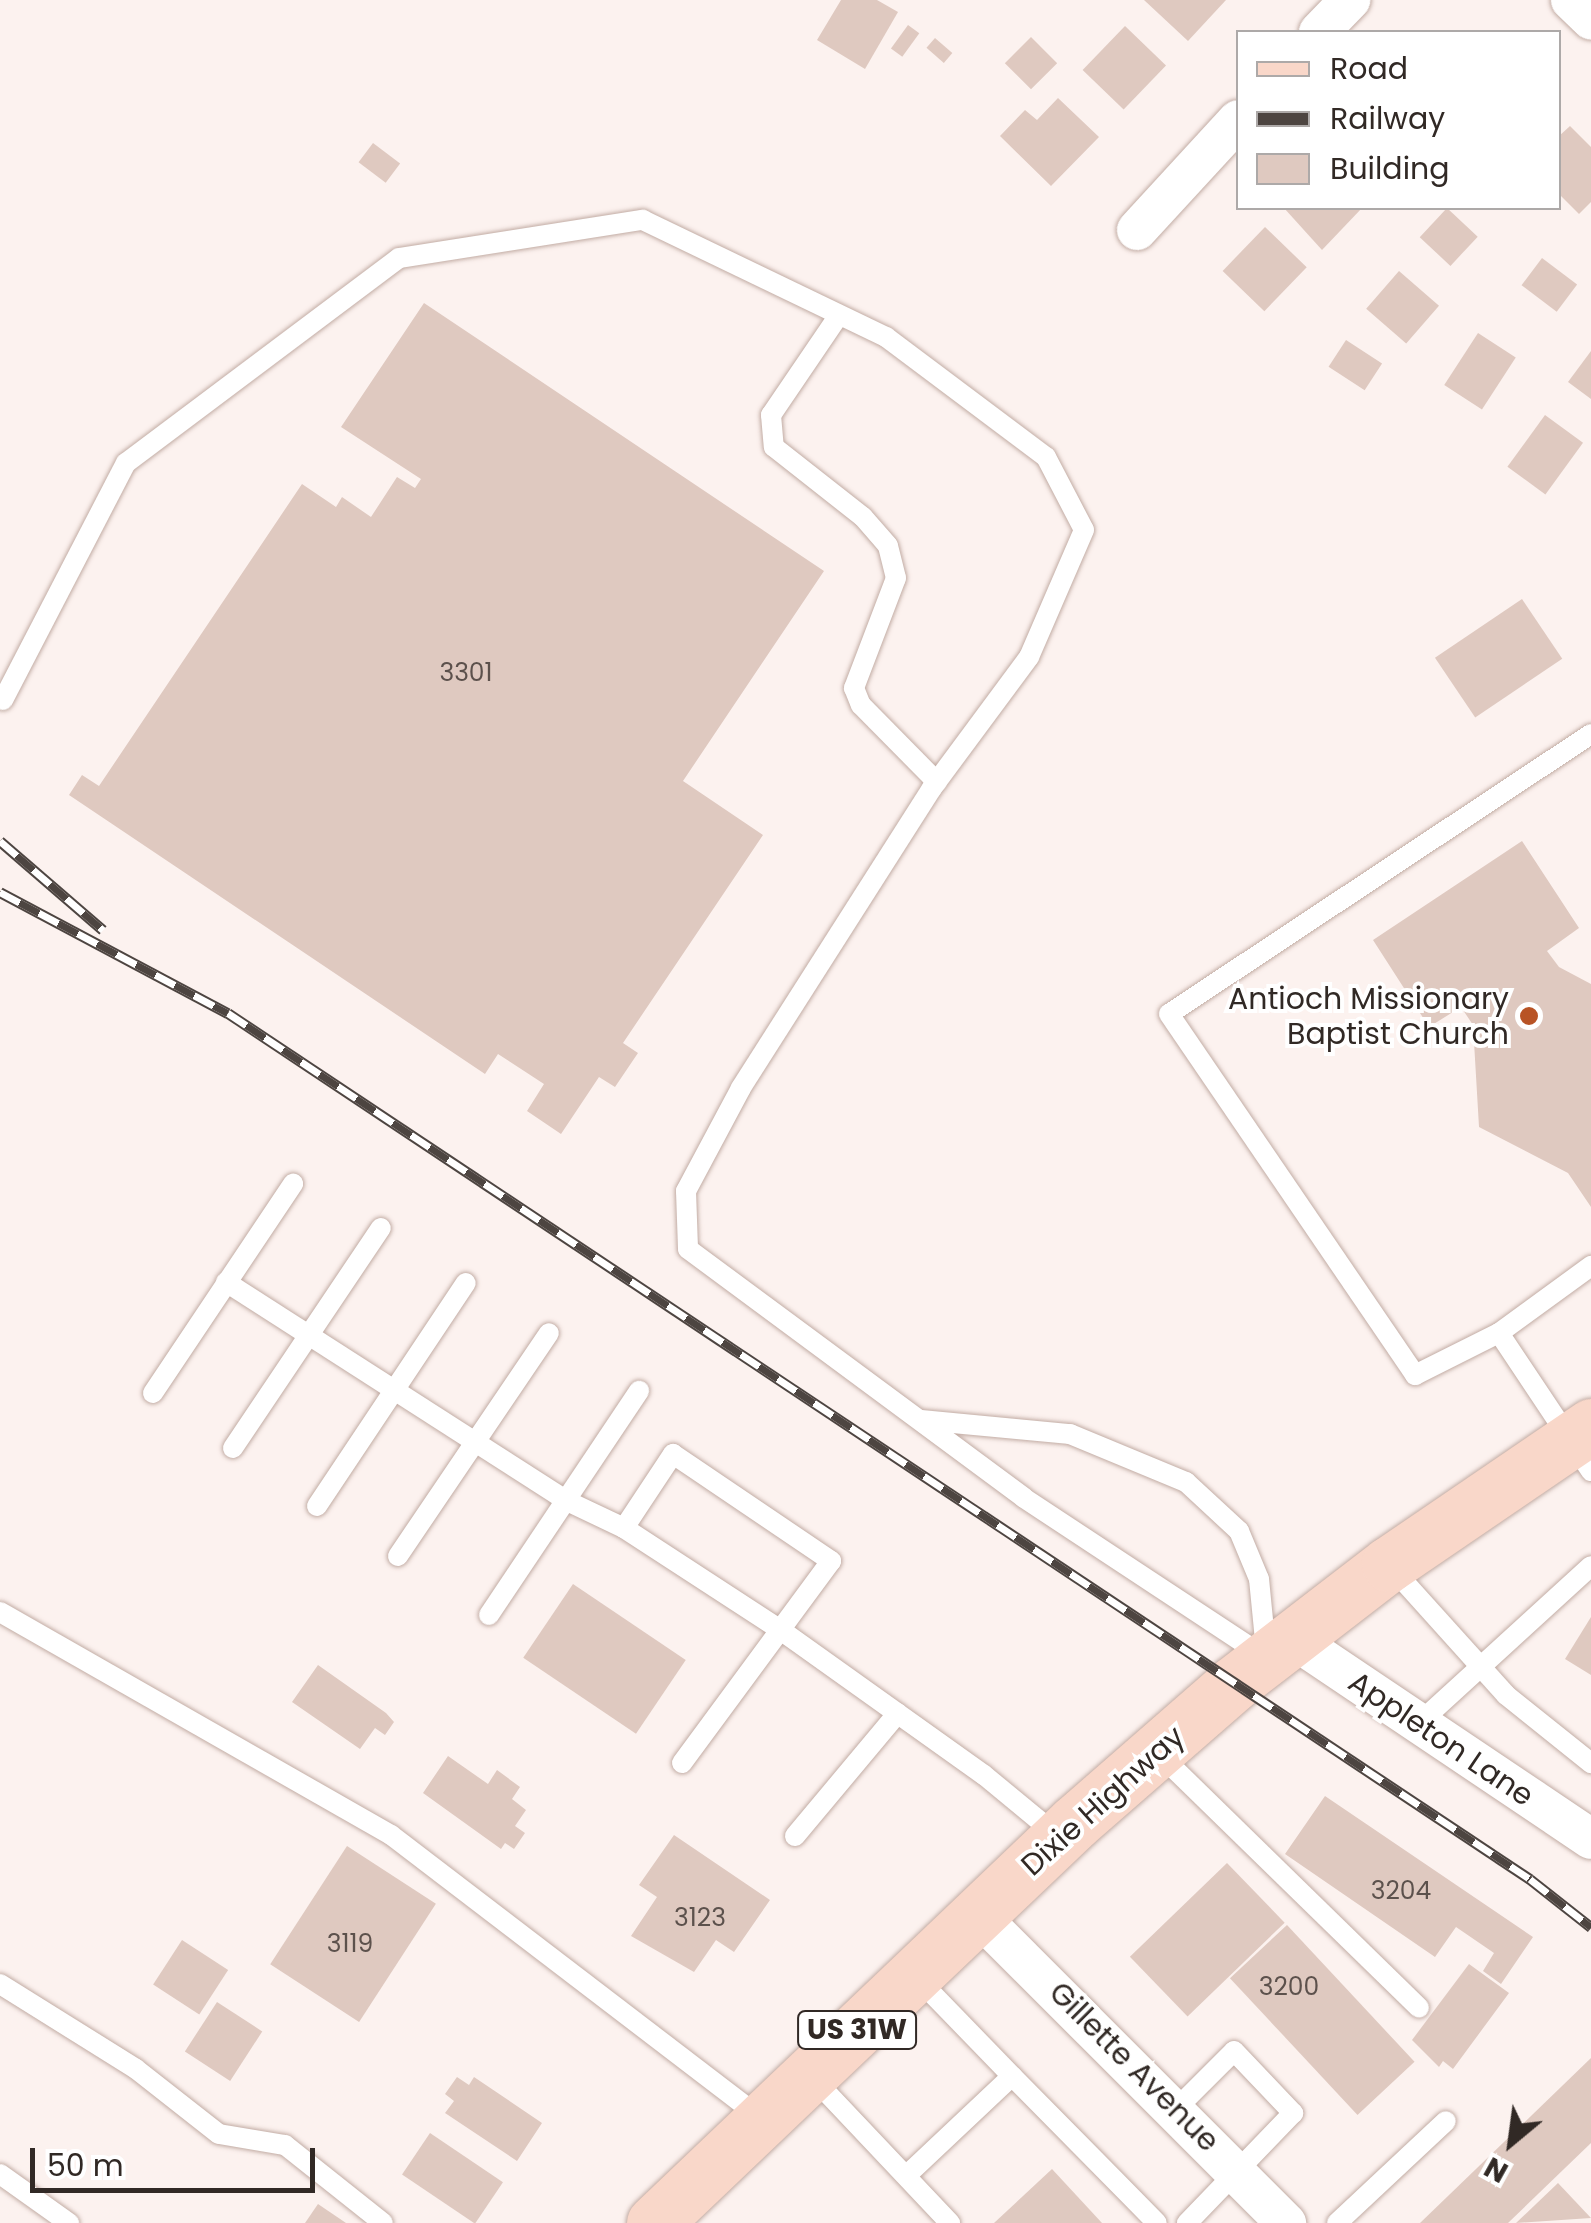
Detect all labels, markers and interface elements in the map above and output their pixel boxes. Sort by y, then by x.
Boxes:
legend [1236,30,1561,210]
text: Road [1330,47,1408,90]
text: Railway [1330,97,1445,140]
text: Building [1330,147,1450,190]
house number: 3301 [439,658,493,688]
place label: Antioch Missionary Baptist Church [1228,981,1509,1052]
marker: Antioch Missionary Baptist Church [1518,1005,1540,1027]
street label: Appleton Lane [1342,1664,1540,1814]
street label: Dixie Highway [1014,1719,1192,1883]
house number: 3204 [1371,1876,1431,1906]
house number: 3123 [674,1903,726,1933]
house number: 3119 [327,1929,373,1959]
house number: 3200 [1259,1972,1319,2002]
street label: Gillette Avenue [1042,1975,1226,2159]
road number: US 31W [797,2007,917,2053]
north arrow [1461,2093,1561,2193]
scale bar [35,2128,320,2190]
text: 50 m [47,2144,124,2187]
text: N [1478,2148,1515,2192]

